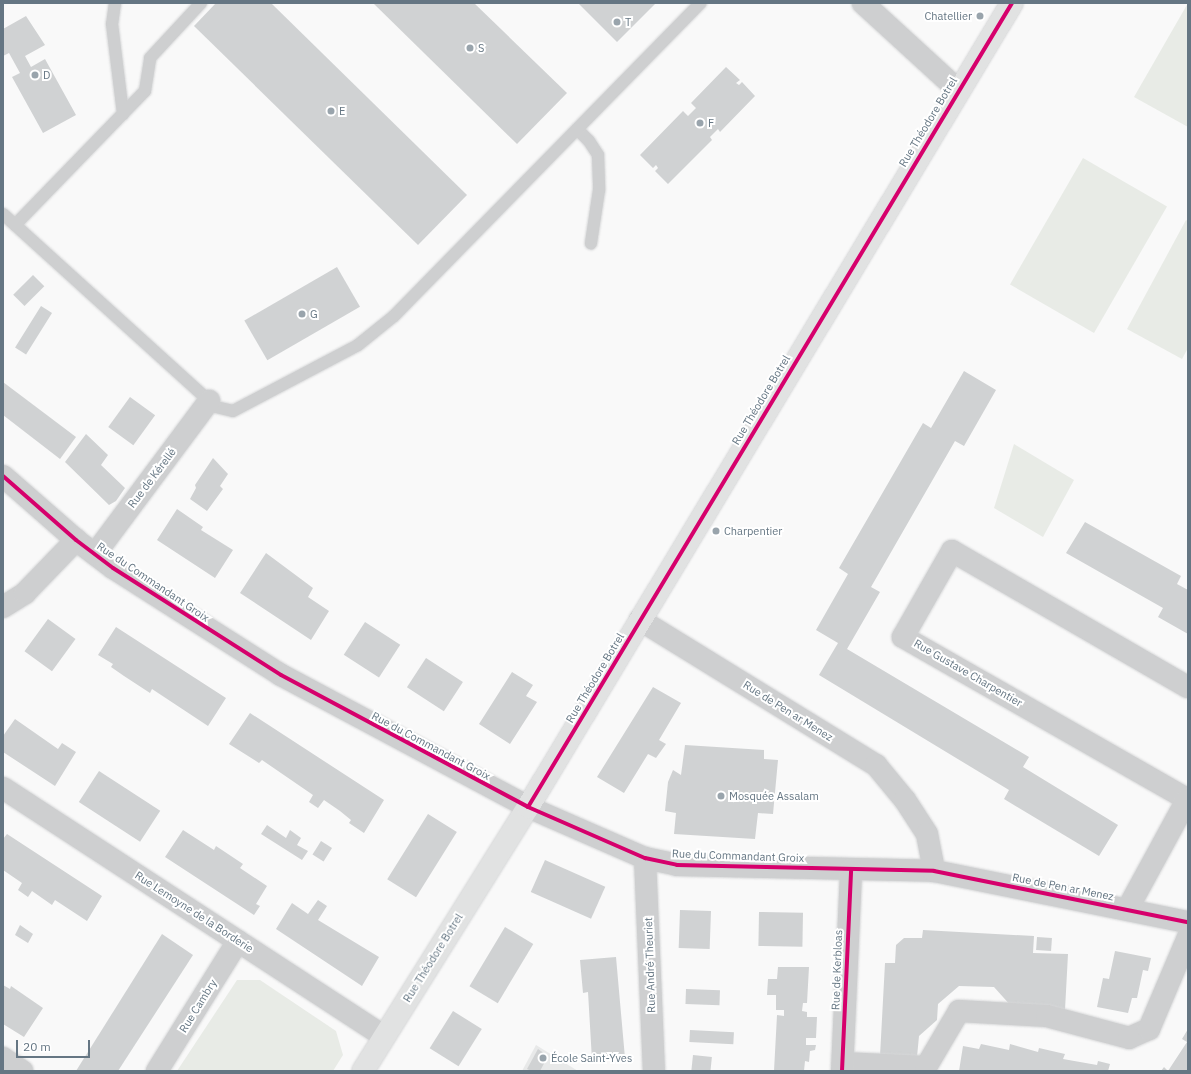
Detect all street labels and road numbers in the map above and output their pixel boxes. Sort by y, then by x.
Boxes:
street label: Rue Théodore Botrel [896,75,960,169]
street label: Rue Théodore Botrel [729,353,793,447]
street label: Rue de Kérellé [125,445,179,511]
street label: Rue du Commandant Groix [94,539,212,625]
street label: Rue Théodore Botrel [563,631,627,725]
street label: Rue Gustave Charpentier [911,637,1025,709]
street label: Rue de Pen ar Menez [741,678,835,744]
street label: Rue du Commandant Groix [369,709,493,783]
street label: Rue du Commandant Groix [672,847,804,865]
street label: Rue Lemoyne de la Borderie [132,869,256,955]
street label: Rue de Pen ar Menez [1011,871,1115,903]
street label: Rue Théodore Botrel [400,911,466,1005]
street label: Rue André Theuriet [642,917,658,1013]
street label: Rue de Kerbloas [829,930,845,1010]
street label: Rue Cambry [176,977,220,1035]

